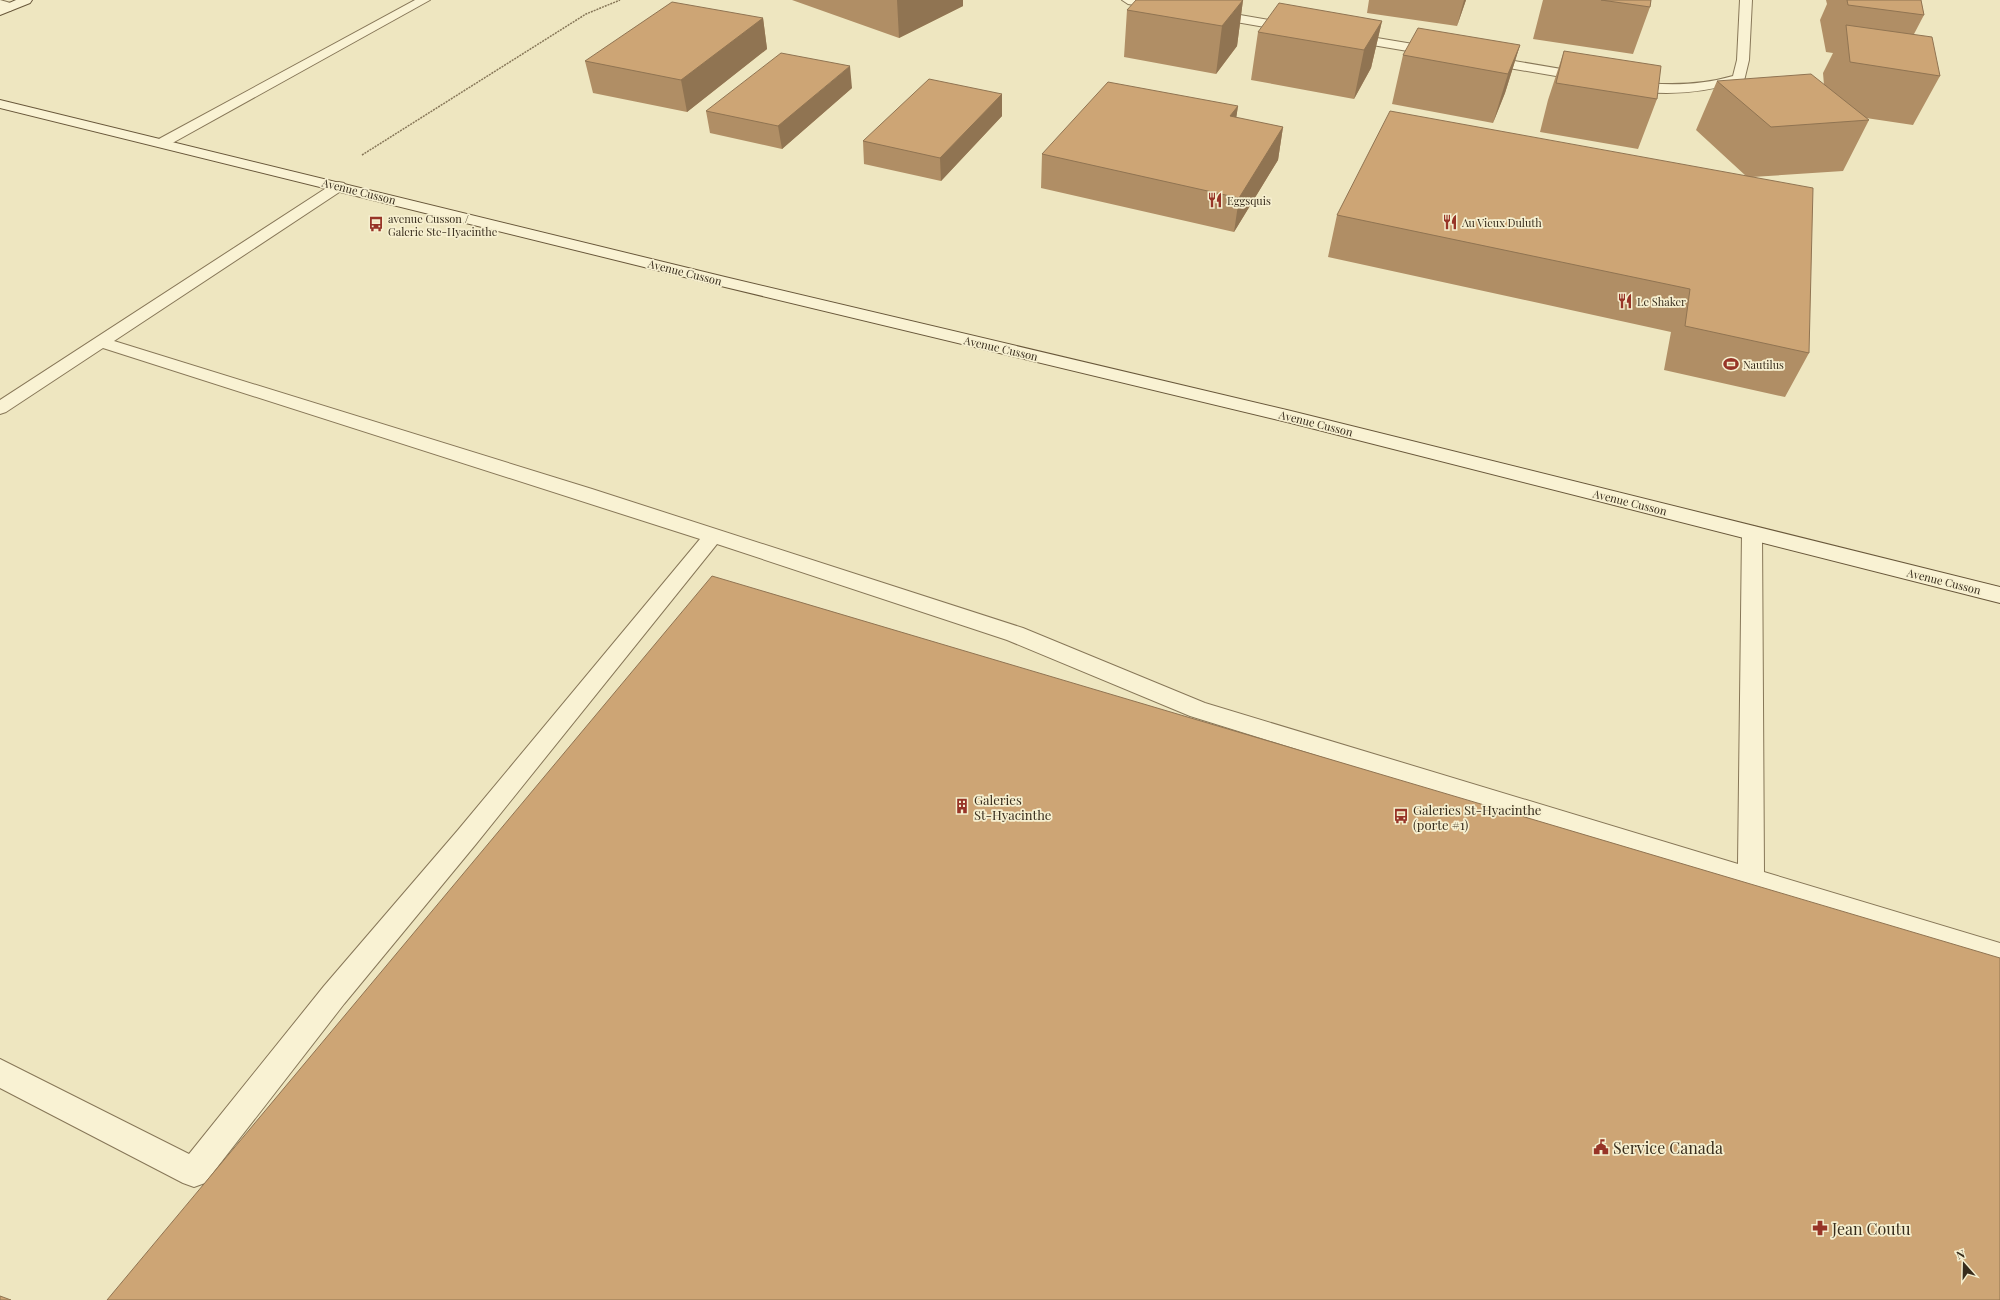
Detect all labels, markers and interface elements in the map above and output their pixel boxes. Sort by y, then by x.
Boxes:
street label: Avenue Cusson [320,174,398,208]
restaurant icon: Eggsquis [1206,191,1224,209]
place label: Eggsquis [1227,193,1271,208]
place label: avenue Cusson / Galerie Ste-Hyacinthe [388,211,498,239]
restaurant icon: Au Vieux Duluth [1441,213,1459,231]
bus stop icon: avenue Cusson / Galerie Ste-Hyacinthe [367,215,385,233]
place label: Au Vieux Duluth [1461,215,1542,230]
street label: Avenue Cusson [646,255,724,289]
restaurant icon: Le Shaker [1616,292,1634,310]
place label: Le Shaker [1637,294,1686,309]
street label: Avenue Cusson [962,332,1040,364]
sports icon: Nautilus [1722,355,1740,373]
place label: Nautilus [1743,357,1784,372]
street label: Avenue Cusson [1277,406,1355,440]
street label: Avenue Cusson [1591,485,1669,519]
street label: Avenue Cusson [1905,564,1983,598]
place label: Galeries St-Hyacinthe [974,791,1052,823]
building icon: Galeries St-Hyacinthe [953,797,971,815]
place label: Galeries St-Hyacinthe (porte #1) [1413,801,1542,833]
bus stop icon: Galeries St-Hyacinthe (porte #1) [1392,807,1410,825]
place label: Service Canada [1613,1137,1723,1158]
public building icon: Service Canada [1592,1138,1610,1156]
place label: Jean Coutu [1831,1218,1911,1239]
pharmacy icon: Jean Coutu [1811,1219,1829,1237]
north arrow [1944,1244,1984,1284]
text: N [1954,1246,1967,1263]

